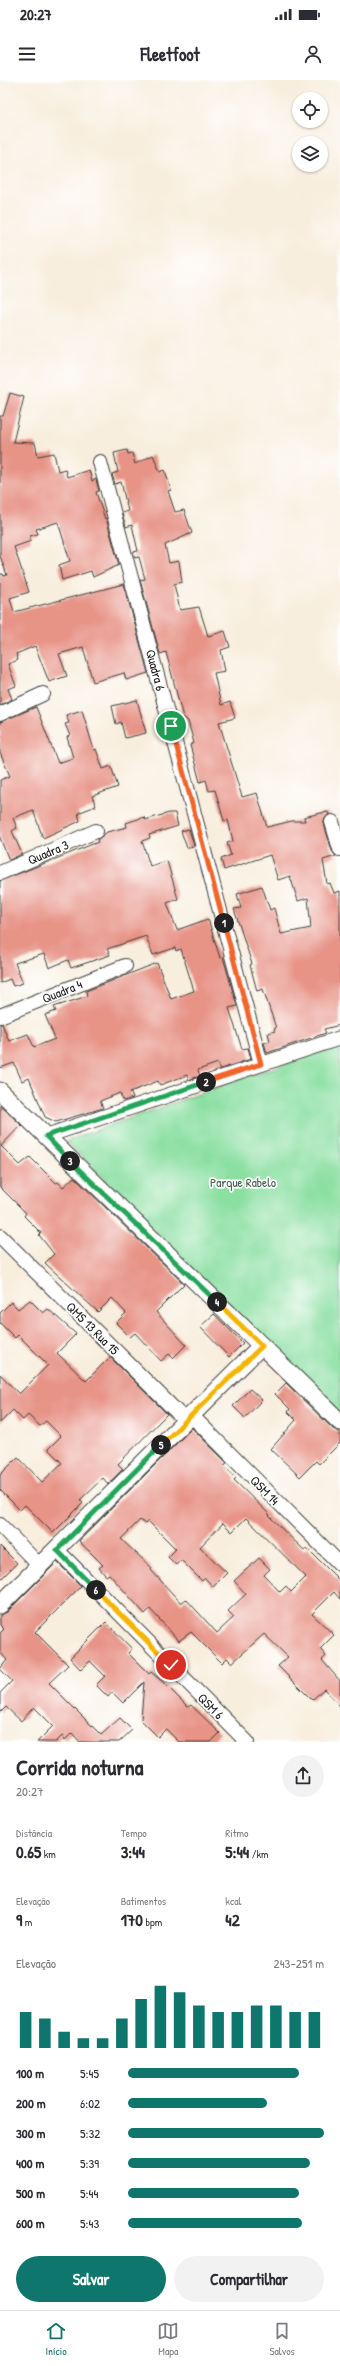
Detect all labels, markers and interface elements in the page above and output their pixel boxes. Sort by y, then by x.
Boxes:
text: 20:27 [20,4,52,25]
text: Fleetfoot [140,42,200,67]
icon: menu [16,43,38,65]
icon: person [302,43,324,65]
map controls [292,92,328,172]
button: locate [292,92,328,128]
button: layers [292,136,328,172]
street label: Quadra 6 [142,647,170,693]
pin [154,709,188,743]
icon: arrive [160,715,182,737]
street label: Quadra 3 [25,835,71,869]
pin: 1 [214,913,234,933]
text: 1 [222,916,226,930]
street label: Quadra 4 [39,975,85,1007]
pin: 2 [196,1072,216,1092]
text: 2 [203,1075,209,1089]
pin: 3 [60,1151,80,1171]
text: 3 [68,1154,72,1168]
park label: Parque Rabelo [210,1173,276,1191]
pin: 4 [207,1292,227,1312]
text: 4 [215,1295,219,1309]
street label: QMS 13 Rua 15 [63,1298,124,1359]
pin: 5 [151,1435,171,1455]
text: 5 [159,1438,163,1452]
street label: QSM 14 [246,1471,284,1509]
pin: 6 [86,1580,106,1600]
text: 6 [94,1583,98,1597]
pin [154,1648,188,1682]
icon: check [160,1654,182,1676]
street label: QSM 6 [194,1689,228,1723]
text: Corrida noturna [16,1752,143,1782]
button: share [282,1755,324,1797]
text: 20:27 [16,1782,43,1800]
text: Distância [16,1826,52,1840]
text: Tempo [121,1826,147,1840]
text: Ritmo [225,1826,248,1840]
text: 0.65 [16,1840,41,1863]
text: 3:44 [121,1840,145,1863]
text: 5:44 [225,1840,249,1863]
text: km [41,1847,56,1861]
text: /km [249,1847,268,1861]
text: Elevação [16,1894,50,1908]
text: Batimentos [121,1894,166,1908]
text: kcal [225,1894,241,1908]
text: 9 [16,1908,22,1931]
text: 170 [121,1908,143,1931]
text: 42 [225,1908,240,1931]
text: m [22,1915,32,1929]
text: bpm [143,1915,162,1929]
text: Elevação [16,1954,56,1972]
text: 243–251 m [274,1954,324,1972]
text: 100 m [16,2064,44,2082]
text: 5:45 [80,2064,99,2082]
text: 200 m [16,2094,46,2112]
text: 6:02 [80,2094,100,2112]
text: 300 m [16,2124,45,2142]
text: 5:32 [80,2124,100,2142]
text: 400 m [16,2154,44,2172]
text: 5:39 [80,2154,99,2172]
text: 500 m [16,2184,45,2202]
text: 5:44 [80,2184,98,2202]
text: 600 m [16,2214,45,2232]
text: 5:43 [80,2214,99,2232]
button: Salvar [16,2256,166,2302]
button: Compartilhar [174,2256,324,2302]
tab: Início [45,2320,67,2358]
tab: Mapa [157,2320,179,2358]
tab: Salvos [270,2320,295,2358]

